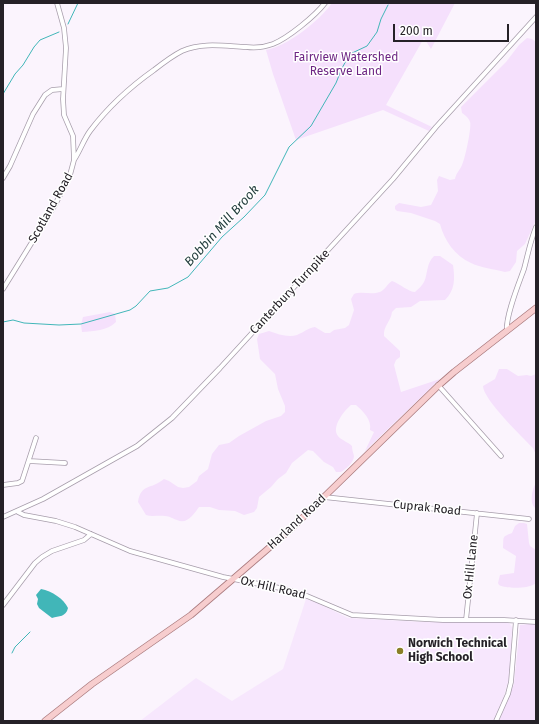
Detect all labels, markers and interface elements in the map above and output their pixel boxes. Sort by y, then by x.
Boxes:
scale bar [395,16,511,42]
text: 200 m [400,24,433,38]
park label: Fairview Watershed Reserve Land [294,51,398,79]
street label: Scotland Road [26,170,76,246]
water label: Bobbin Mill Brook [181,182,263,270]
street label: Canterbury Turnpike [247,247,333,337]
street label: Harland Road [265,491,329,553]
street label: Cuprak Road [392,497,462,519]
street label: Ox Hill Lane [460,534,482,600]
street label: Ox Hill Road [239,573,307,603]
place label: Norwich Technical High School [408,637,507,665]
marker: Norwich Technical High School [395,646,405,656]

